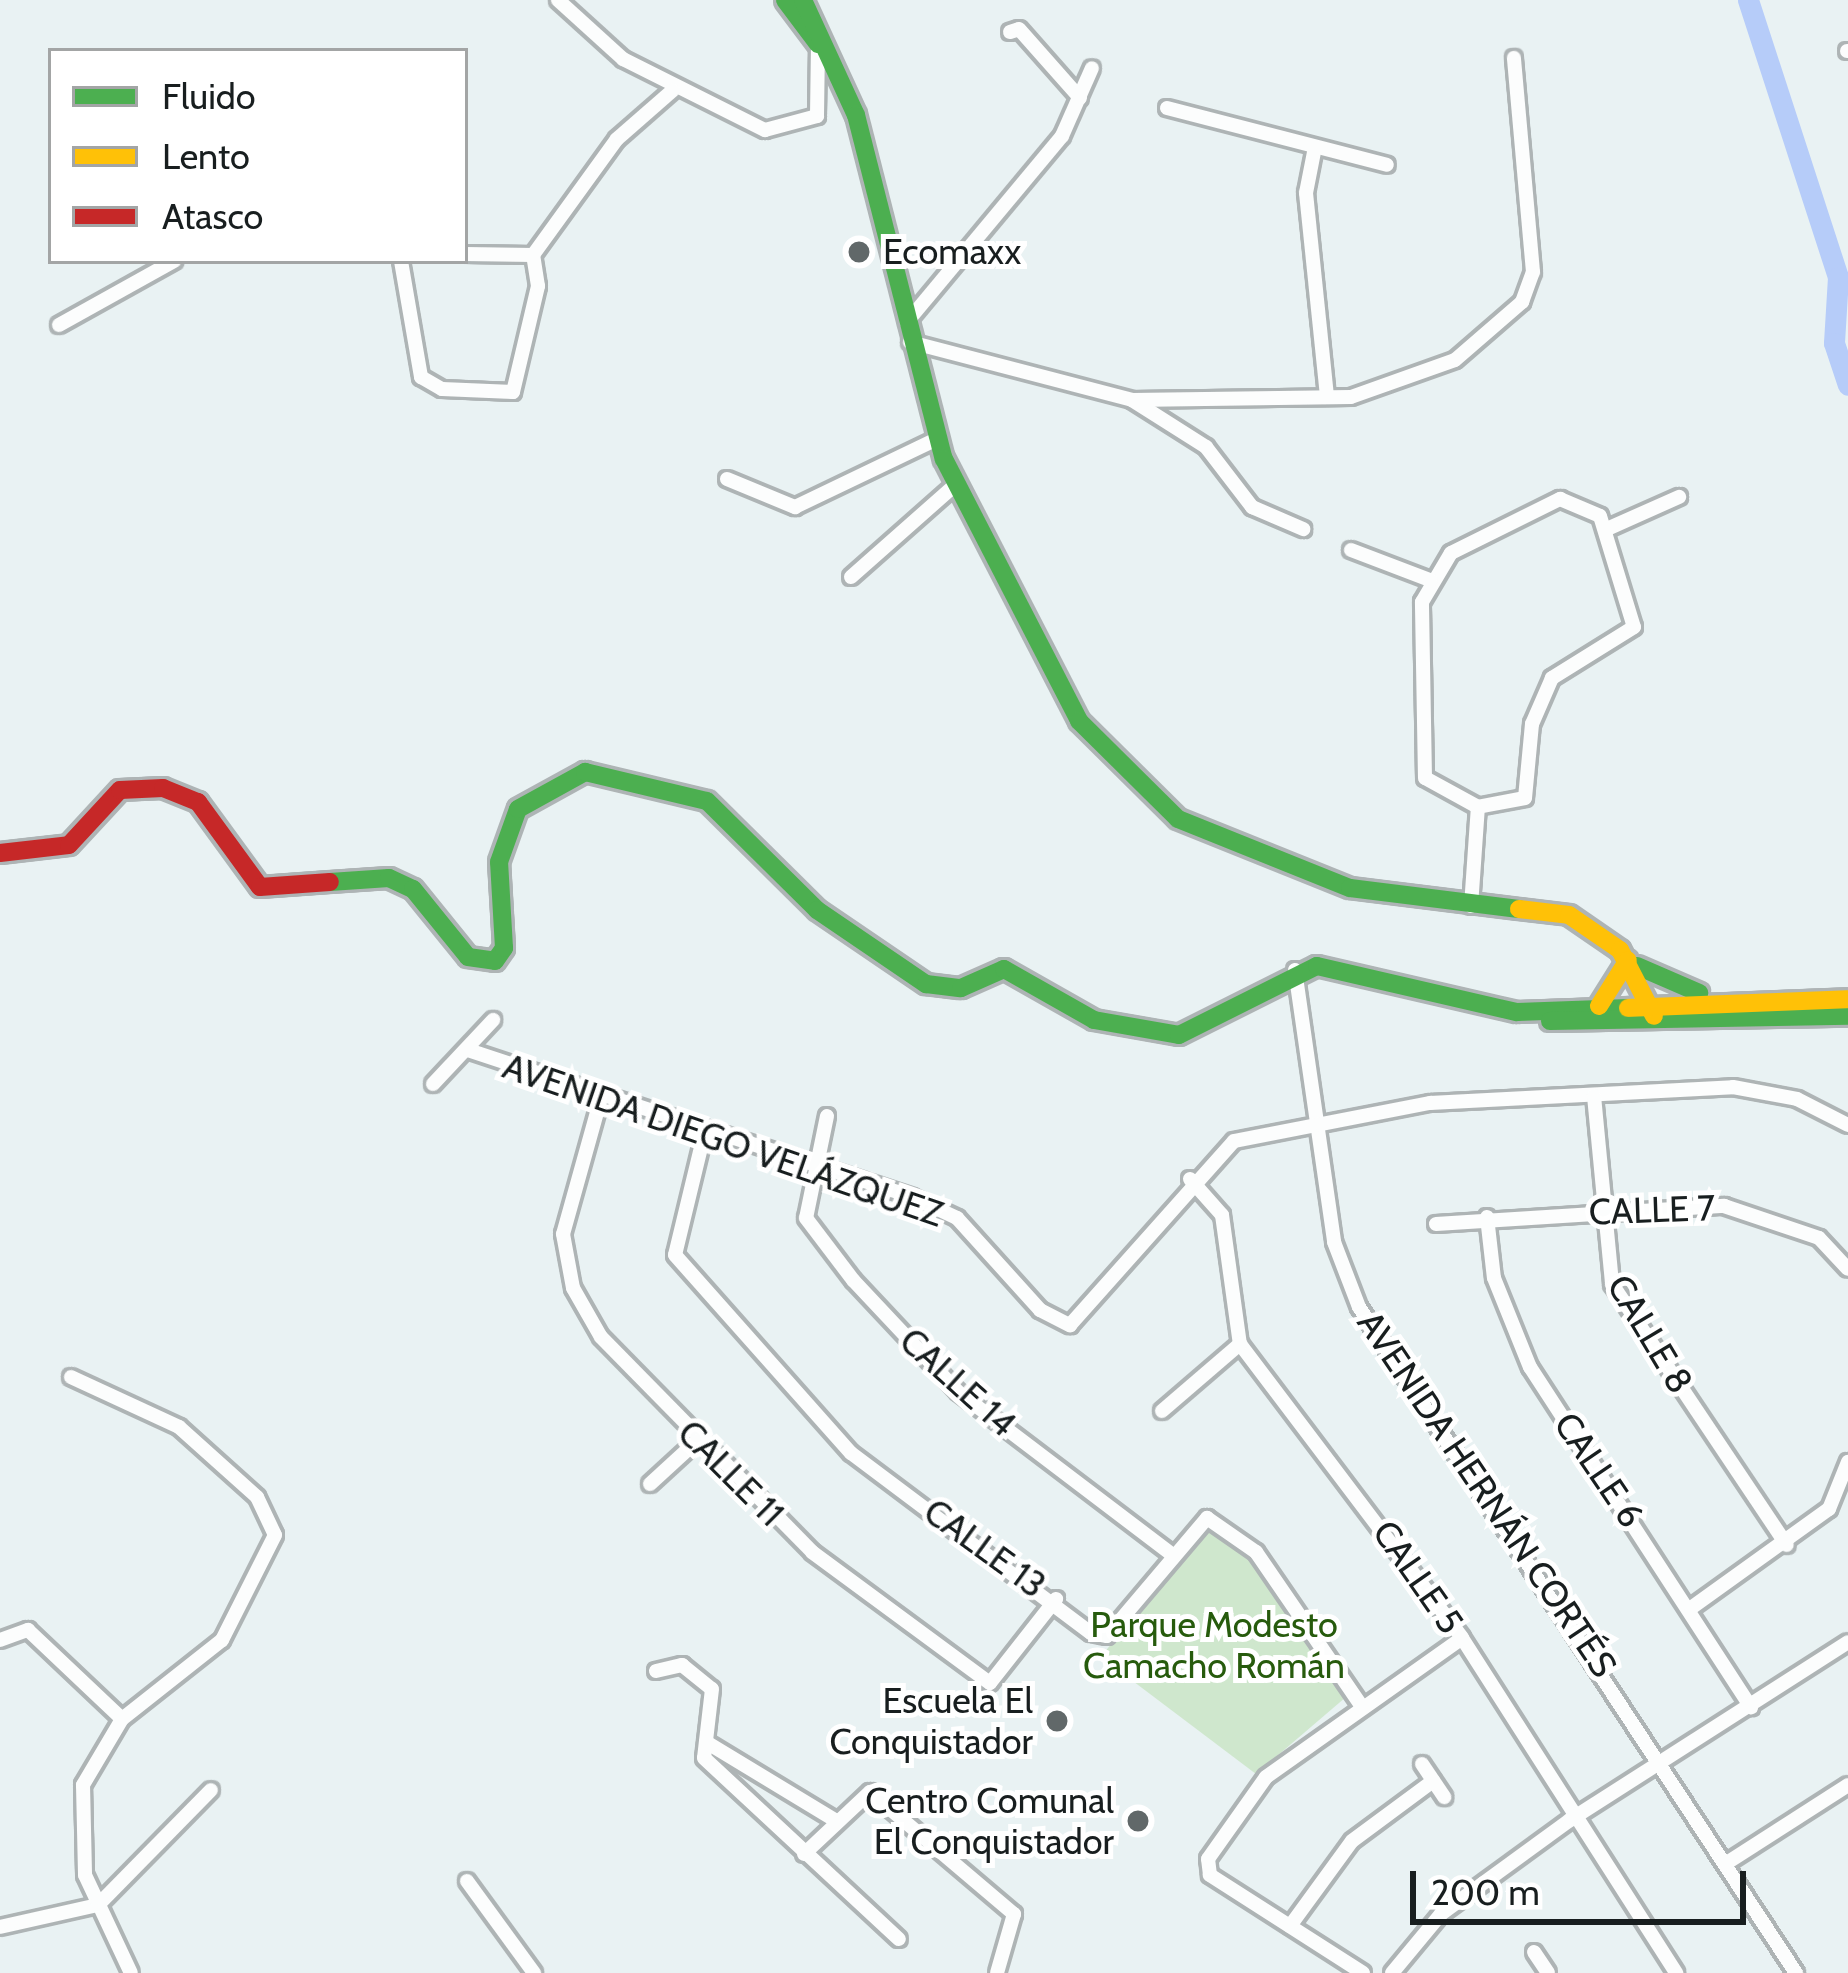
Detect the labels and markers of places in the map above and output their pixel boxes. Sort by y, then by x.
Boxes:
place label: Ecomaxx [883,230,1021,274]
marker: Ecomaxx [846,239,872,265]
place label: Escuela El Conquistador [829,1678,1033,1763]
marker: Escuela El Conquistador [1044,1708,1070,1734]
place label: Centro Comunal El Conquistador [865,1778,1114,1863]
marker: Centro Comunal El Conquistador [1125,1808,1151,1834]

